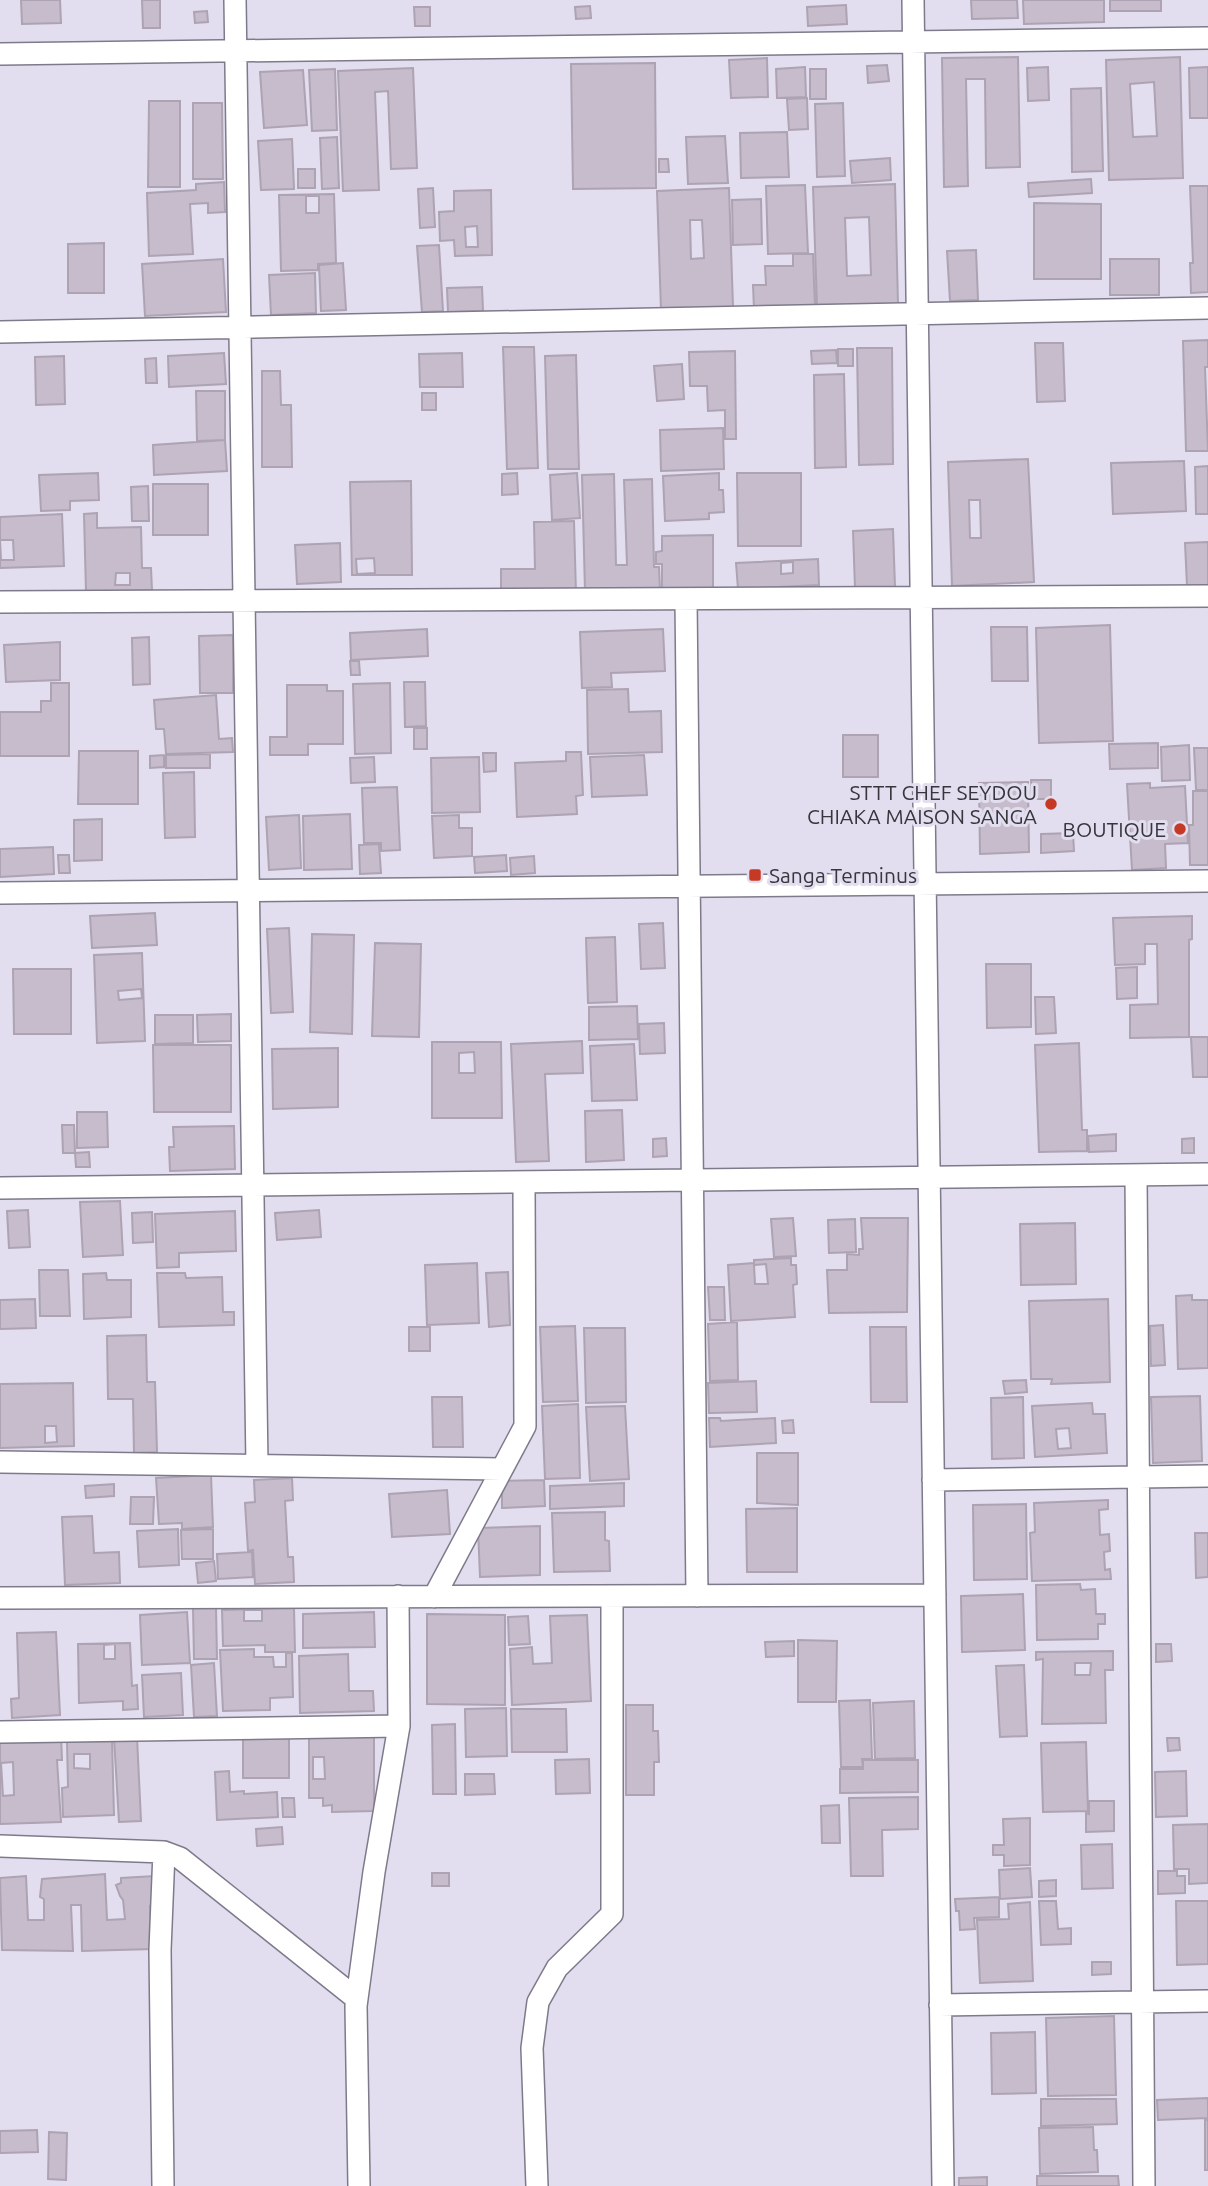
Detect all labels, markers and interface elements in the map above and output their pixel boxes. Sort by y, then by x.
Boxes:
place label: STTT CHEF SEYDOU CHIAKA MAISON SANGA [807,780,1037,828]
marker: STTT CHEF SEYDOU CHIAKA MAISON SANGA [1043,796,1059,812]
place label: BOUTIQUE [1063,817,1166,841]
marker: BOUTIQUE [1172,821,1188,837]
place label: Sanga Terminus [769,863,917,887]
marker: Sanga Terminus [747,867,763,883]

